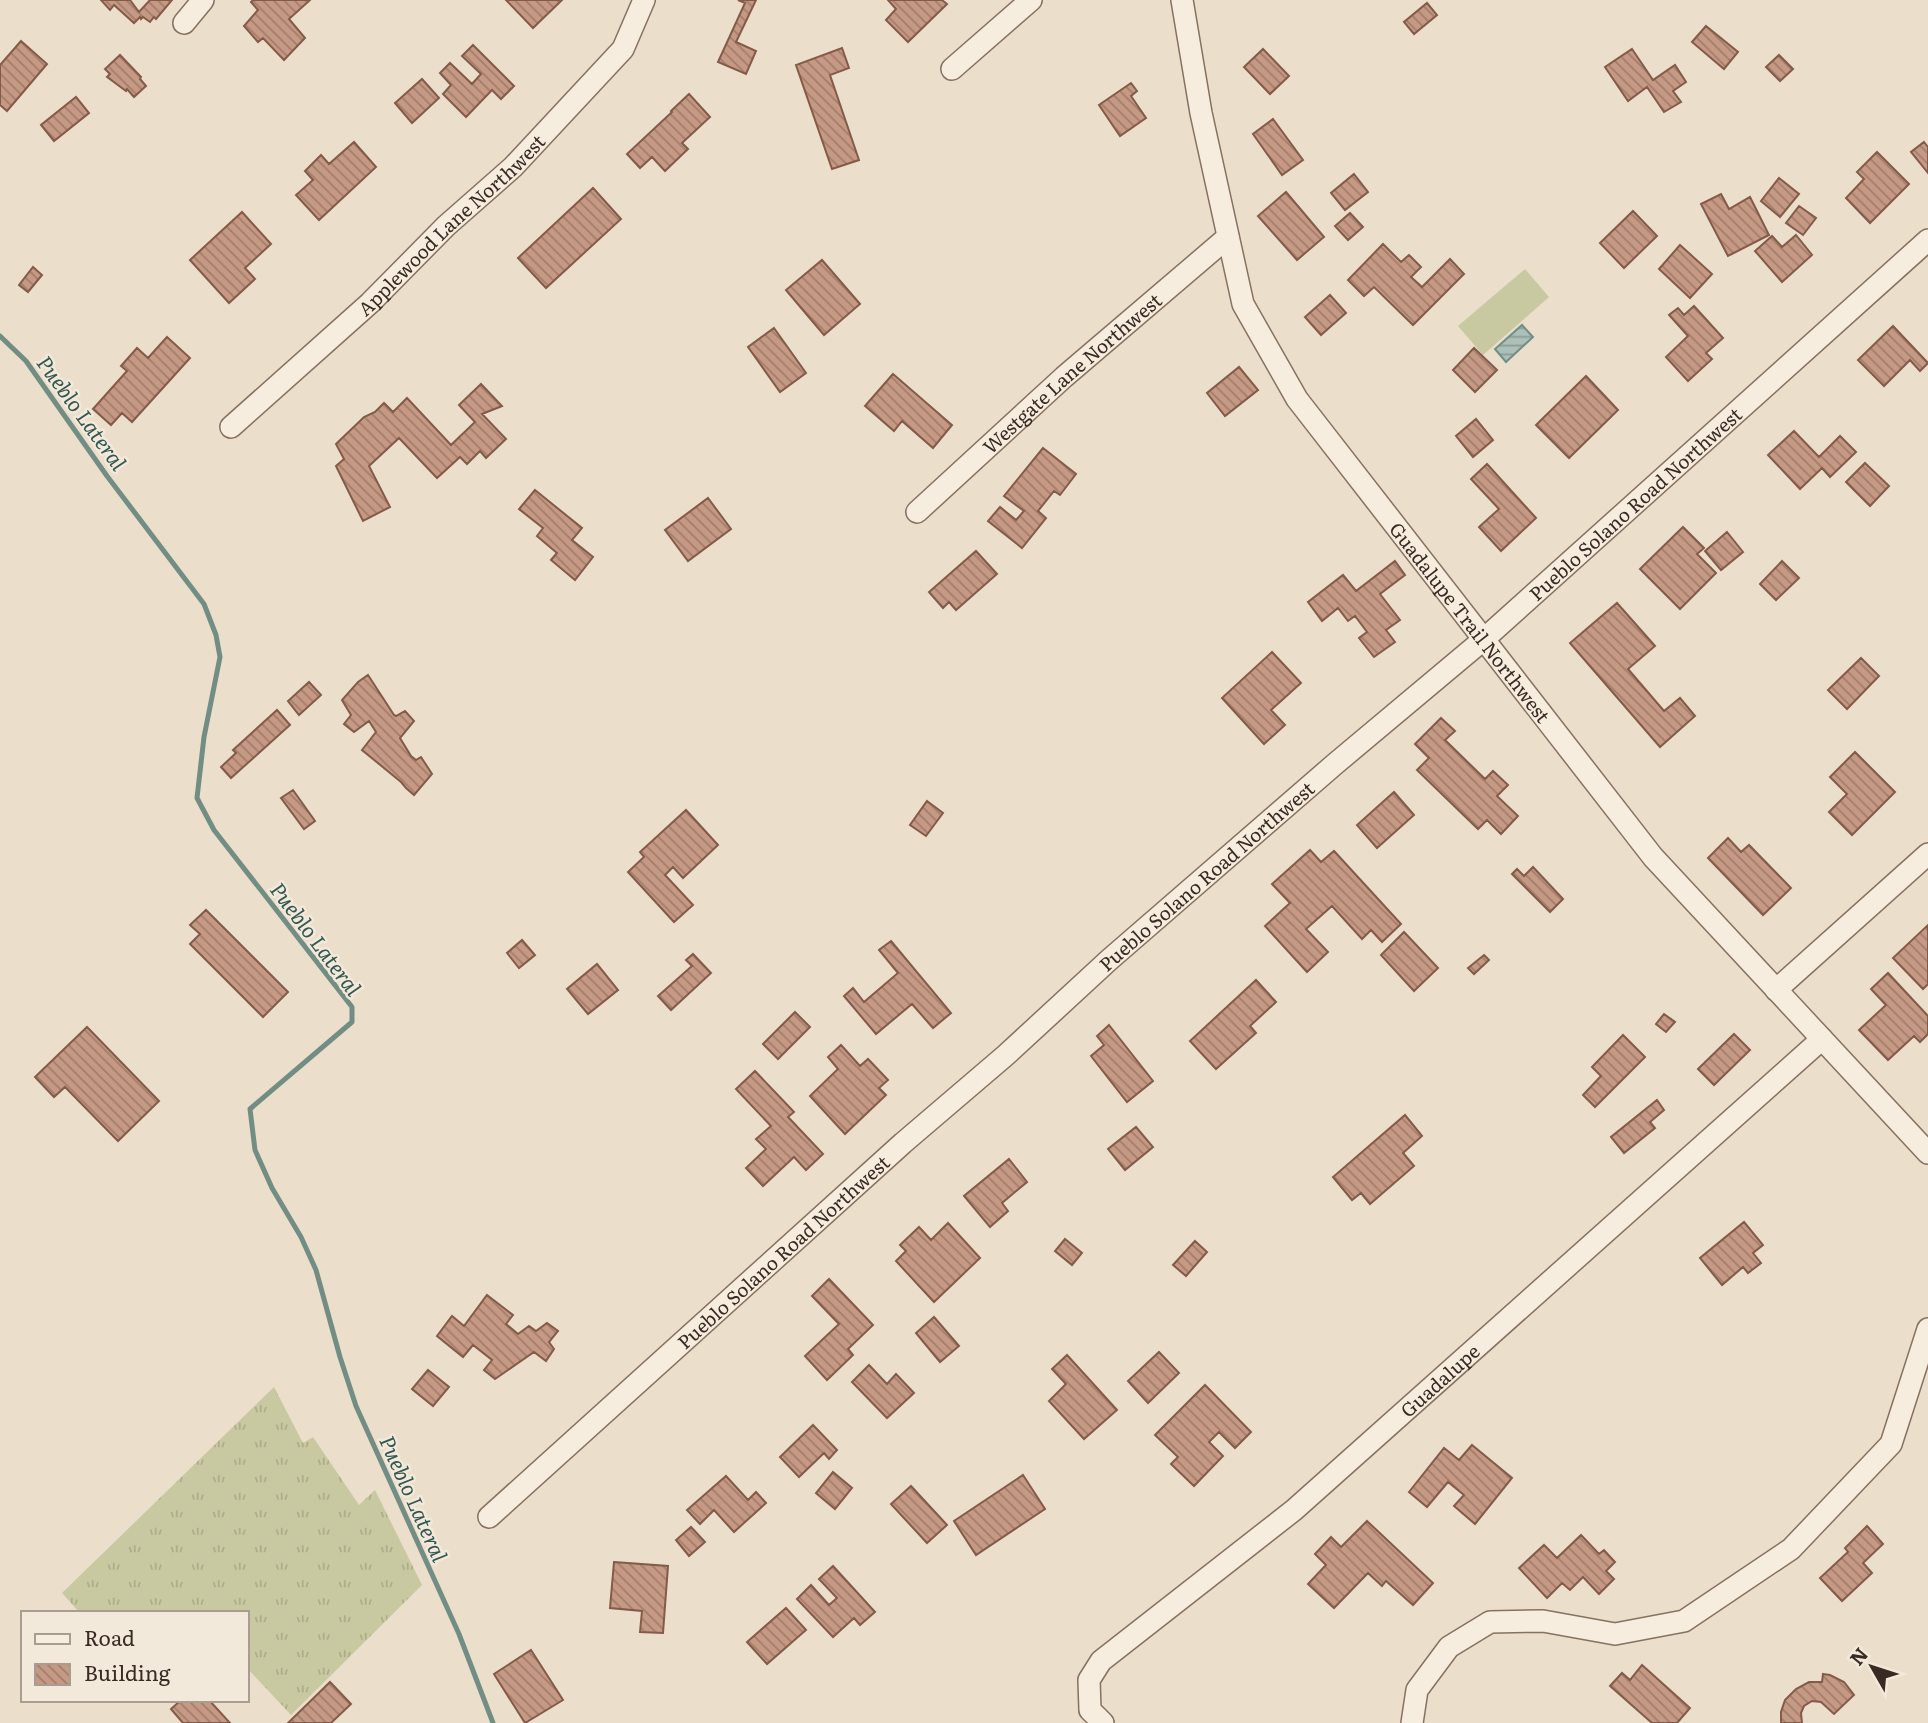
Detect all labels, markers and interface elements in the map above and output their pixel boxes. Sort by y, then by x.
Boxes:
street label: Applewood Lane Northwest [351,127,551,322]
street label: Westgate Lane Northwest [976,286,1167,460]
water label: Pueblo Lateral [31,348,135,476]
street label: Pueblo Solano Road Northwest [1522,400,1748,607]
street label: Guadalupe Trail Northwest [1383,516,1558,729]
street label: Pueblo Solano Road Northwest [1092,774,1320,977]
water label: Pueblo Lateral [264,875,370,1001]
street label: Pueblo Solano Road Northwest [671,1148,895,1355]
street label: Guadalupe [1394,1337,1486,1423]
water label: Pueblo Lateral [373,1430,457,1566]
legend [21,1611,248,1702]
text: Road [84,1621,135,1652]
north arrow [1837,1632,1907,1702]
text: N [1842,1641,1874,1671]
text: Building [84,1656,171,1687]

